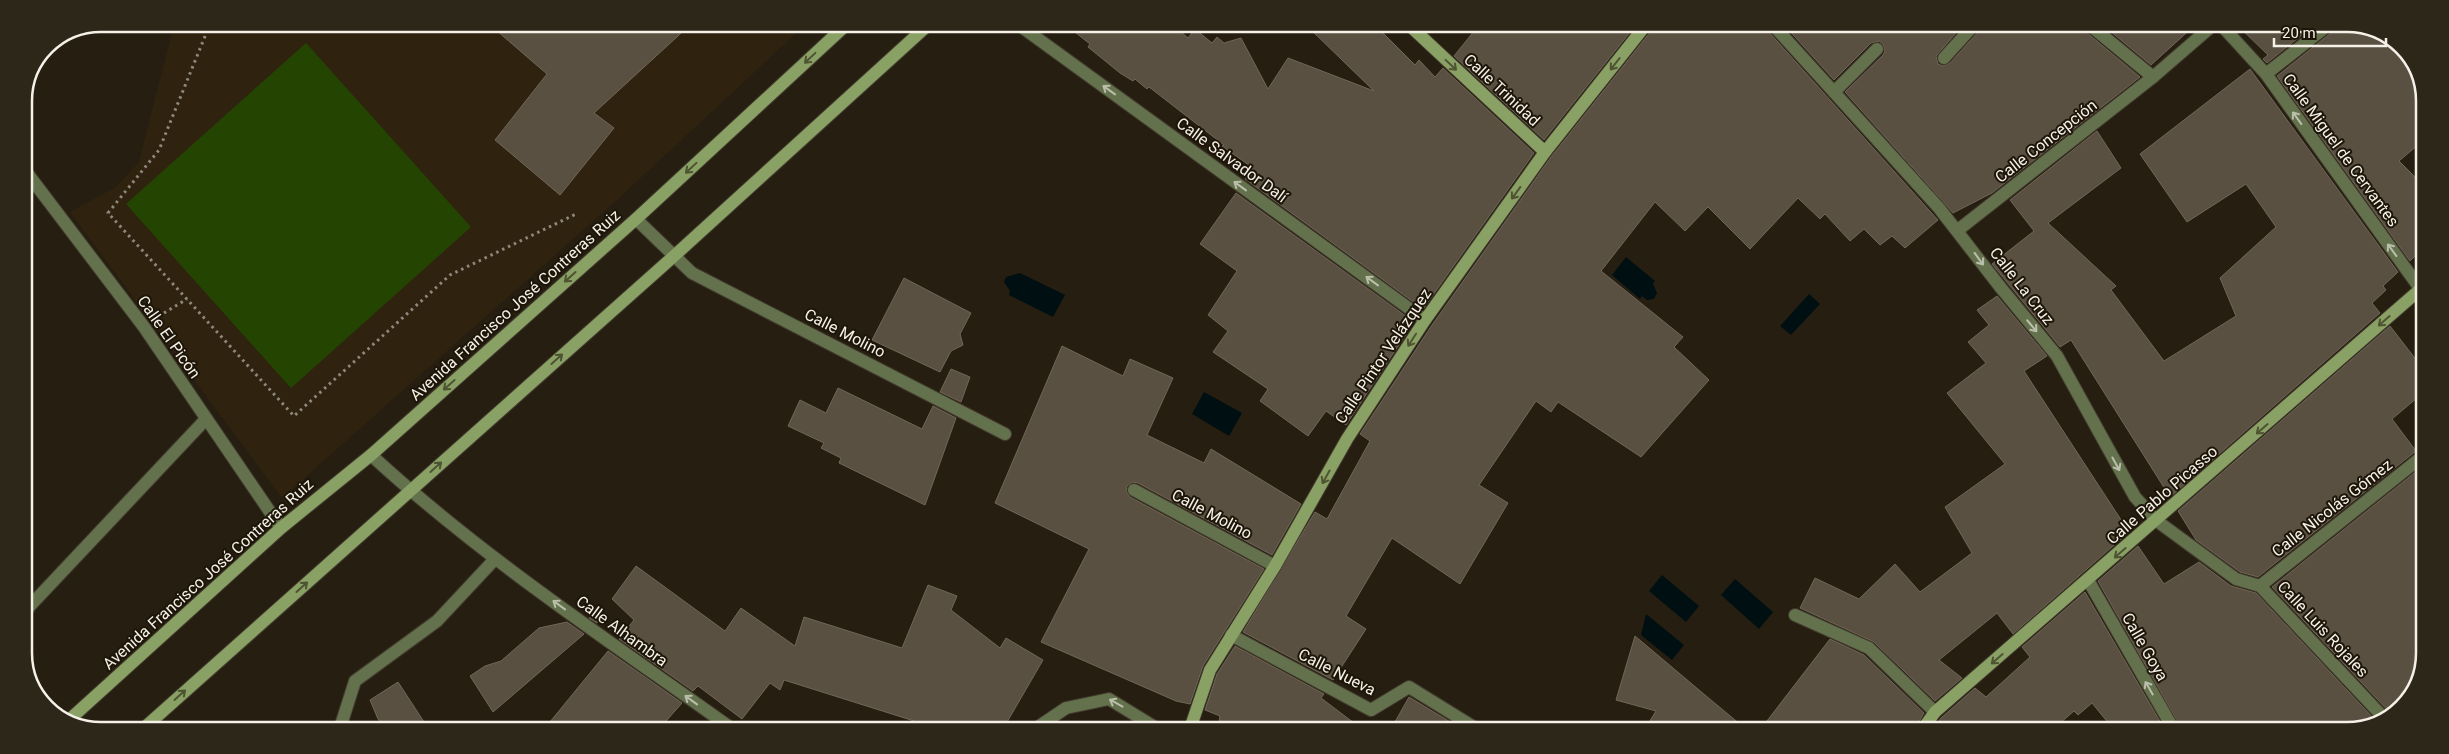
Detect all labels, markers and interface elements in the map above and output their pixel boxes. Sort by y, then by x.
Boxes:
scale bar [2274,15,2386,47]
text: 20 m [2282,24,2316,42]
street label: Calle Trinidad [1460,50,1544,130]
one-way arrow [804,52,816,64]
one-way arrow [1610,57,1621,70]
one-way arrow [1444,59,1457,71]
street label: Calle Miguel de Cervantes [2279,70,2403,230]
one-way arrow [1102,85,1116,95]
street label: Calle Concepción [1991,95,2101,187]
one-way arrow [2292,111,2302,125]
street label: Calle Salvador Dalí [1173,113,1292,207]
one-way arrow [684,162,697,174]
one-way arrow [1233,181,1247,191]
one-way arrow [1511,186,1521,200]
street label: Avenida Francisco José Contreras Ruiz [406,205,624,405]
street label: Calle La Cruz [1986,243,2058,329]
one-way arrow [2387,243,2397,257]
one-way arrow [1974,252,1985,265]
one-way arrow [564,271,577,283]
one-way arrow [1366,276,1379,287]
street label: Calle Pintor Velázquez [1331,285,1435,427]
street label: Calle El Picón [134,292,204,382]
street label: Calle Molino [801,305,889,361]
one-way arrow [2378,316,2391,327]
one-way arrow [2026,319,2037,332]
one-way arrow [1407,333,1418,347]
one-way arrow [551,354,564,365]
one-way arrow [442,379,455,391]
one-way arrow [2256,423,2269,434]
street label: Calle Pablo Picasso [2103,442,2221,548]
street label: Calle Nicolás Gómez [2268,455,2396,561]
one-way arrow [2112,456,2122,471]
one-way arrow [429,462,442,473]
one-way arrow [1320,469,1330,484]
street label: Avenida Francisco José Contreras Ruiz [99,474,317,674]
street label: Calle Molino [1169,485,1255,543]
one-way arrow [2113,547,2126,559]
street label: Calle Luis Rojales [2274,577,2372,681]
one-way arrow [295,581,308,593]
street label: Calle Alhambra [573,592,671,670]
one-way arrow [552,600,566,610]
street label: Calle Goya [2118,610,2172,684]
street label: Calle Nueva [1295,644,1379,700]
one-way arrow [1990,653,2003,665]
one-way arrow [2144,681,2154,695]
one-way arrow [174,689,187,701]
one-way arrow [684,695,698,705]
one-way arrow [1110,698,1124,708]

